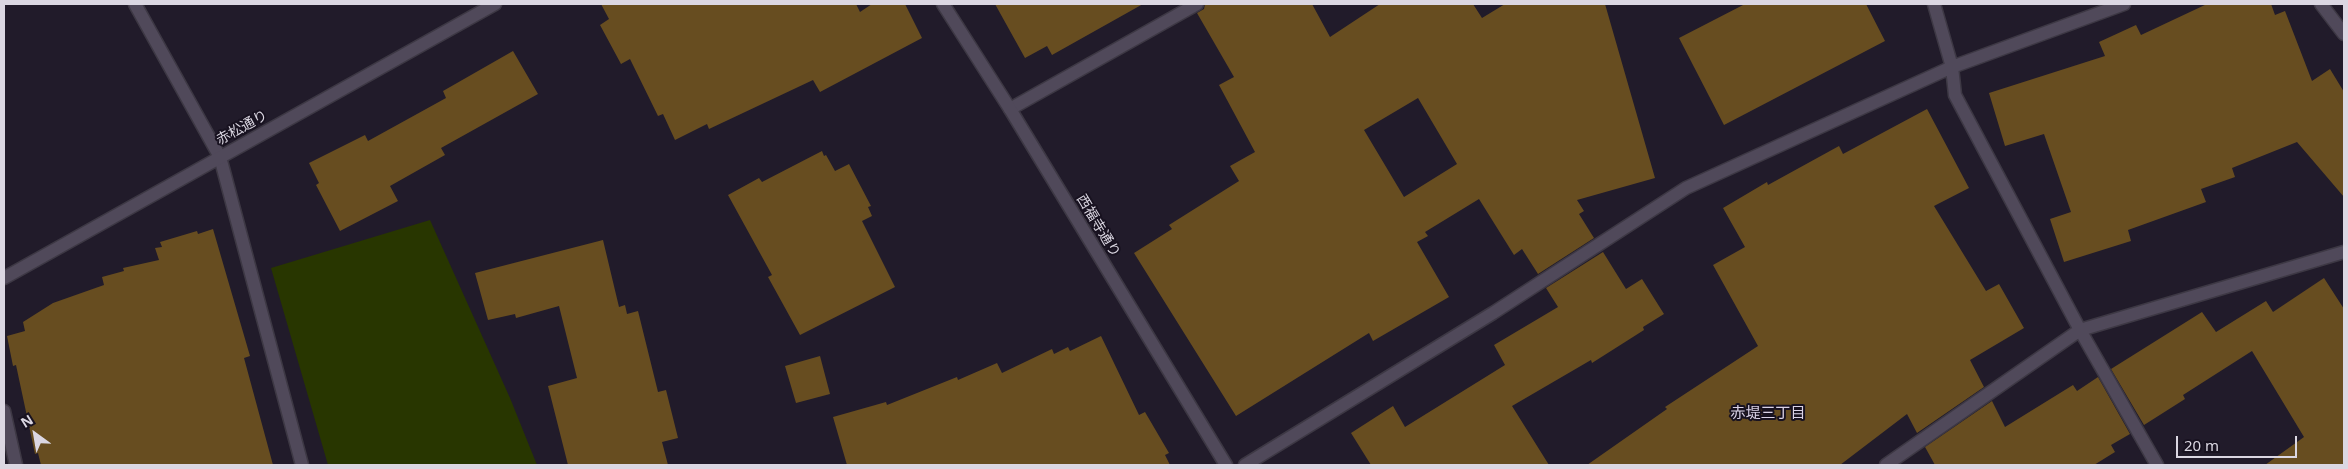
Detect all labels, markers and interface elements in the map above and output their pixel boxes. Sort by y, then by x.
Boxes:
street label: 赤松通り [213,107,271,149]
street label: 西福寺通り [1073,192,1123,260]
district label: 赤堤三丁目 [1731,405,1805,423]
north arrow [10,409,60,459]
text: N [17,410,37,432]
scale bar [2178,426,2299,458]
text: 20 m [2184,435,2219,455]

